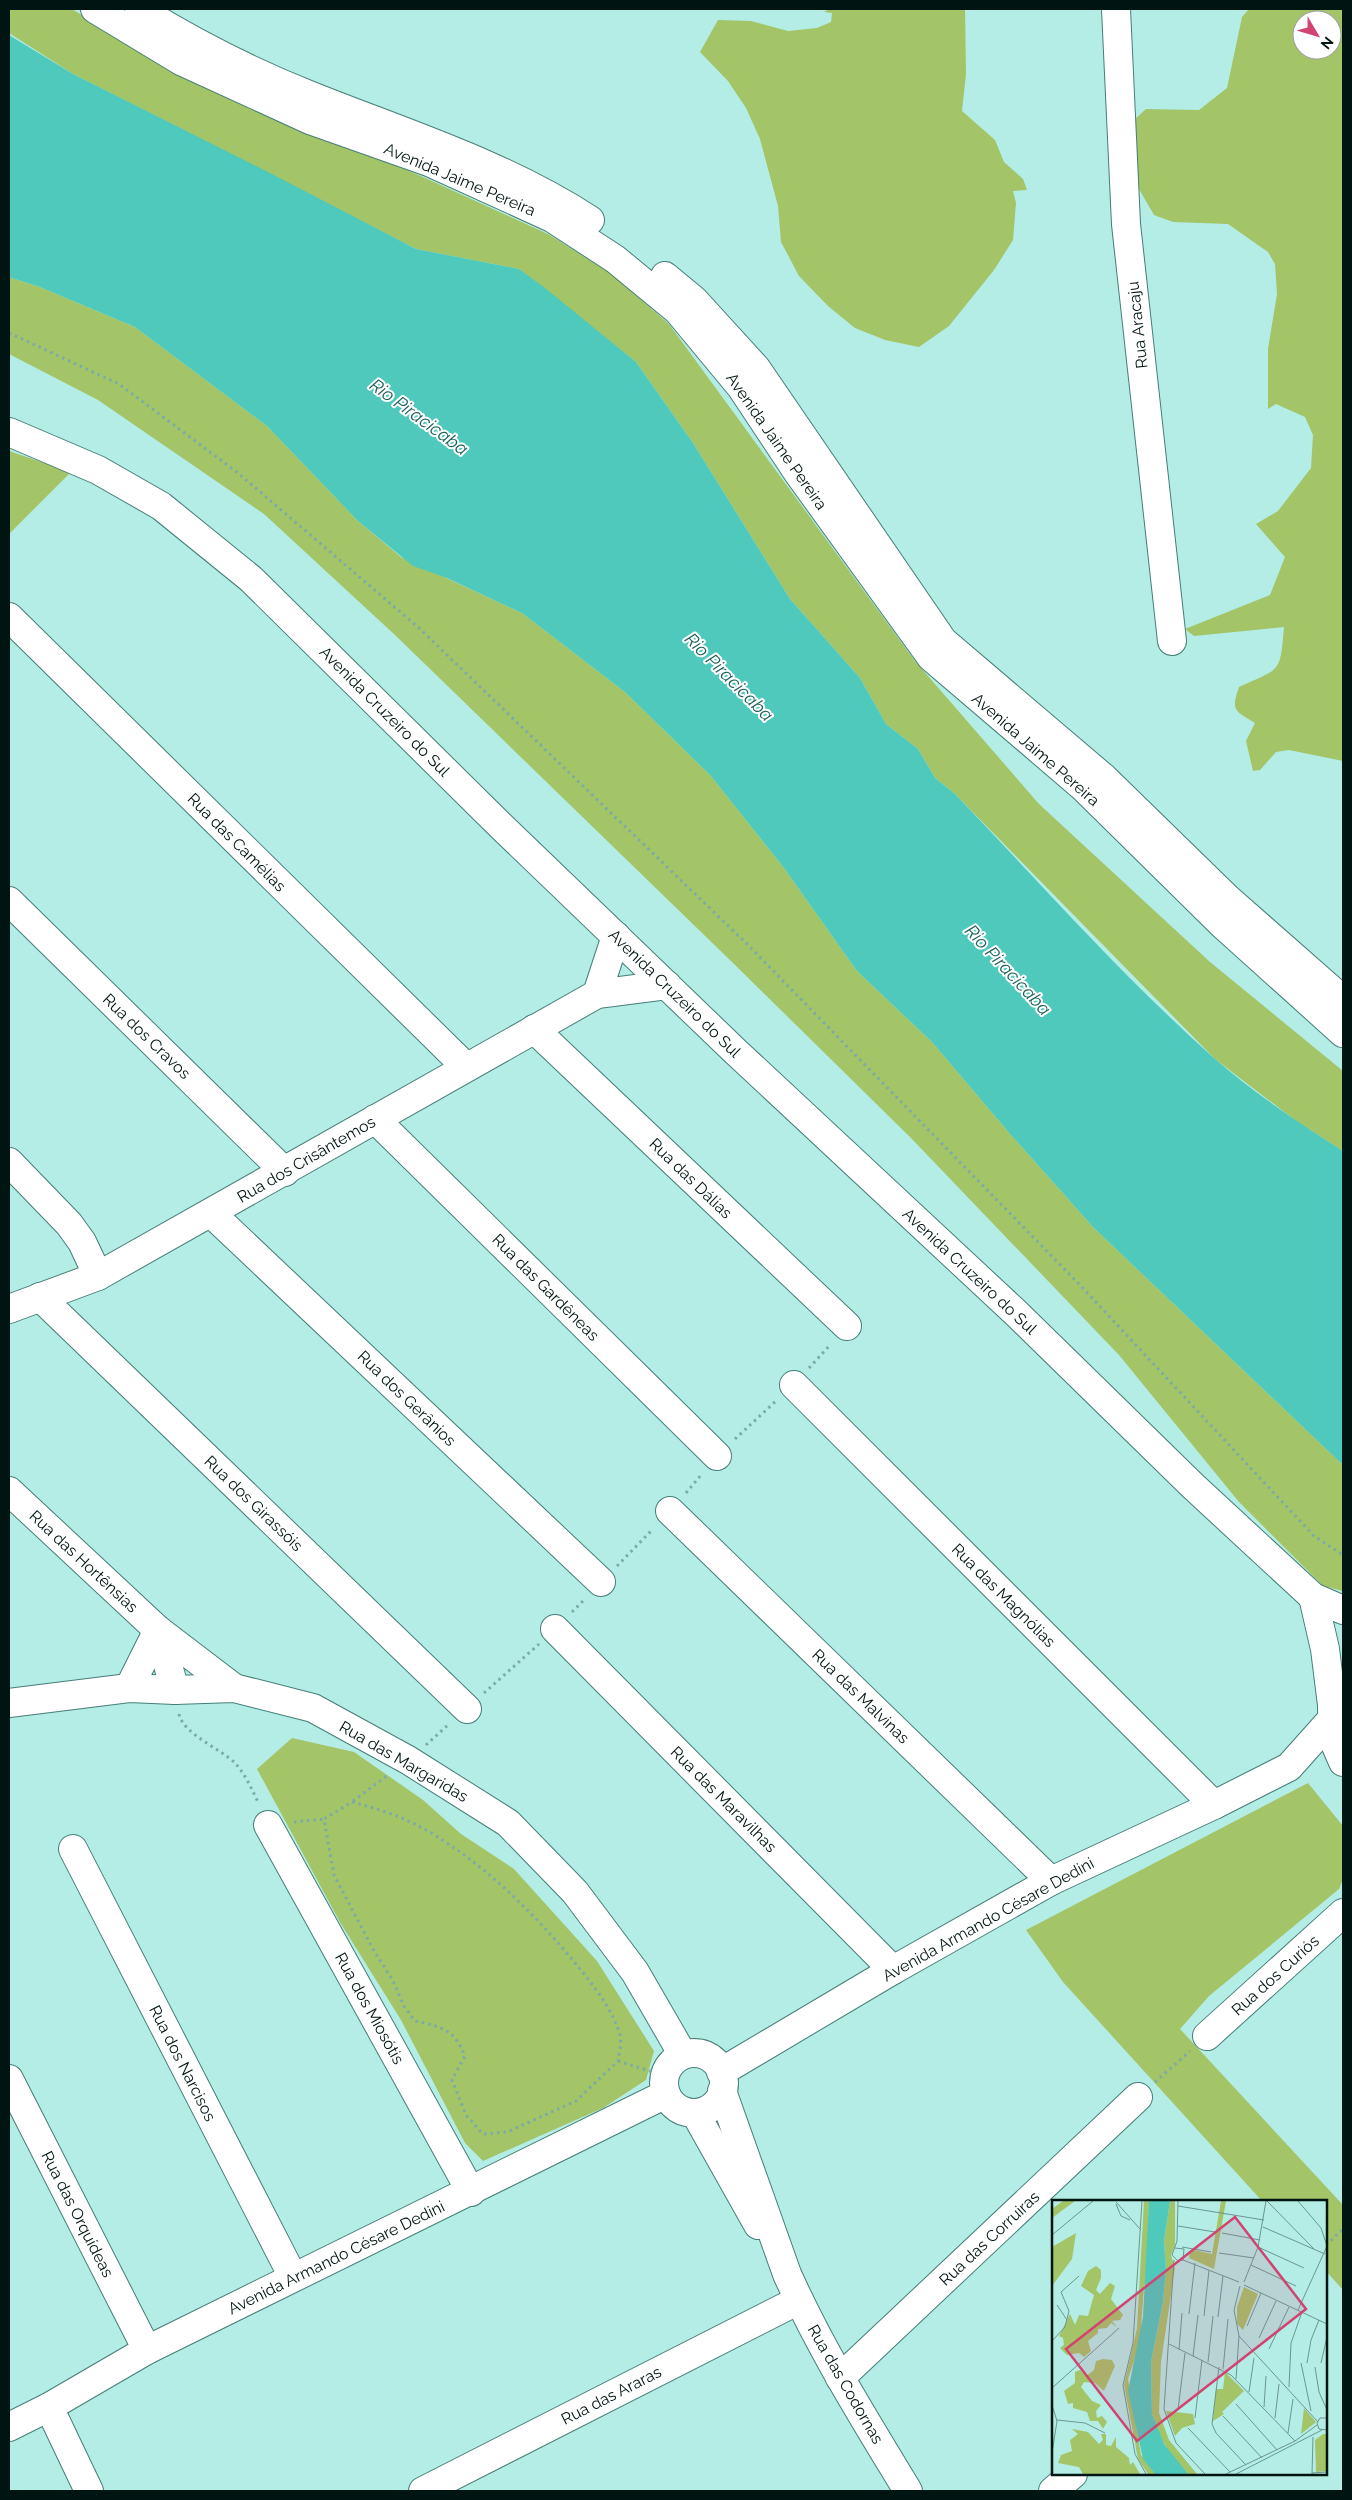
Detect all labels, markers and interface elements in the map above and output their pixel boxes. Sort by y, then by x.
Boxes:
north arrow [1292,10,1342,60]
text: N [1318,34,1337,52]
street label: Avenida Jaime Pereira [381,139,538,220]
street label: Rua Aracaju [1123,280,1152,370]
street label: Avenida Jaime Pereira [722,369,831,513]
water label: Rio Piracicaba [366,374,473,459]
water label: Rio Piracicaba [681,628,778,725]
street label: Avenida Cruzeiro do Sul [316,642,454,781]
street label: Avenida Jaime Pereira [968,689,1103,810]
street label: Rua das Camélias [184,789,290,896]
water label: Rio Piracicaba [961,920,1056,1019]
street label: Avenida Cruzeiro do Sul [605,925,745,1062]
street label: Rua dos Cravos [99,990,195,1083]
street label: Rua dos Crisântemos [234,1112,379,1207]
street label: Rua das Dálias [645,1134,736,1223]
street label: Avenida Cruzeiro do Sul [899,1204,1041,1339]
street label: Rua das Gardêneas [488,1230,603,1345]
street label: Rua dos Gerânios [354,1347,460,1450]
street label: Rua dos Girassóis [201,1452,307,1555]
street label: Rua das Hortênsias [25,1506,142,1617]
street label: Rua das Magnólias [948,1540,1060,1651]
street label: Rua das Malvinas [808,1645,913,1748]
street label: Rua das Margaridas [336,1717,472,1806]
street label: Rua das Maravilhas [667,1742,781,1856]
street label: Avenida Armando Césare Dedini [879,1853,1097,1986]
street label: Rua dos Curiós [1228,1931,1323,2019]
street label: Rua dos Miosótis [331,1949,408,2068]
street label: Rua dos Narcisos [145,2002,220,2125]
street label: Rua das Orquídeas [38,2148,118,2281]
street label: Rua das Corruiras [935,2187,1044,2290]
street label: Avenida Armando Césare Dedini [225,2197,448,2318]
inset map [1052,2200,1327,2475]
street label: Rua das Codornas [804,2321,888,2447]
street label: Rua das Araras [558,2362,665,2429]

